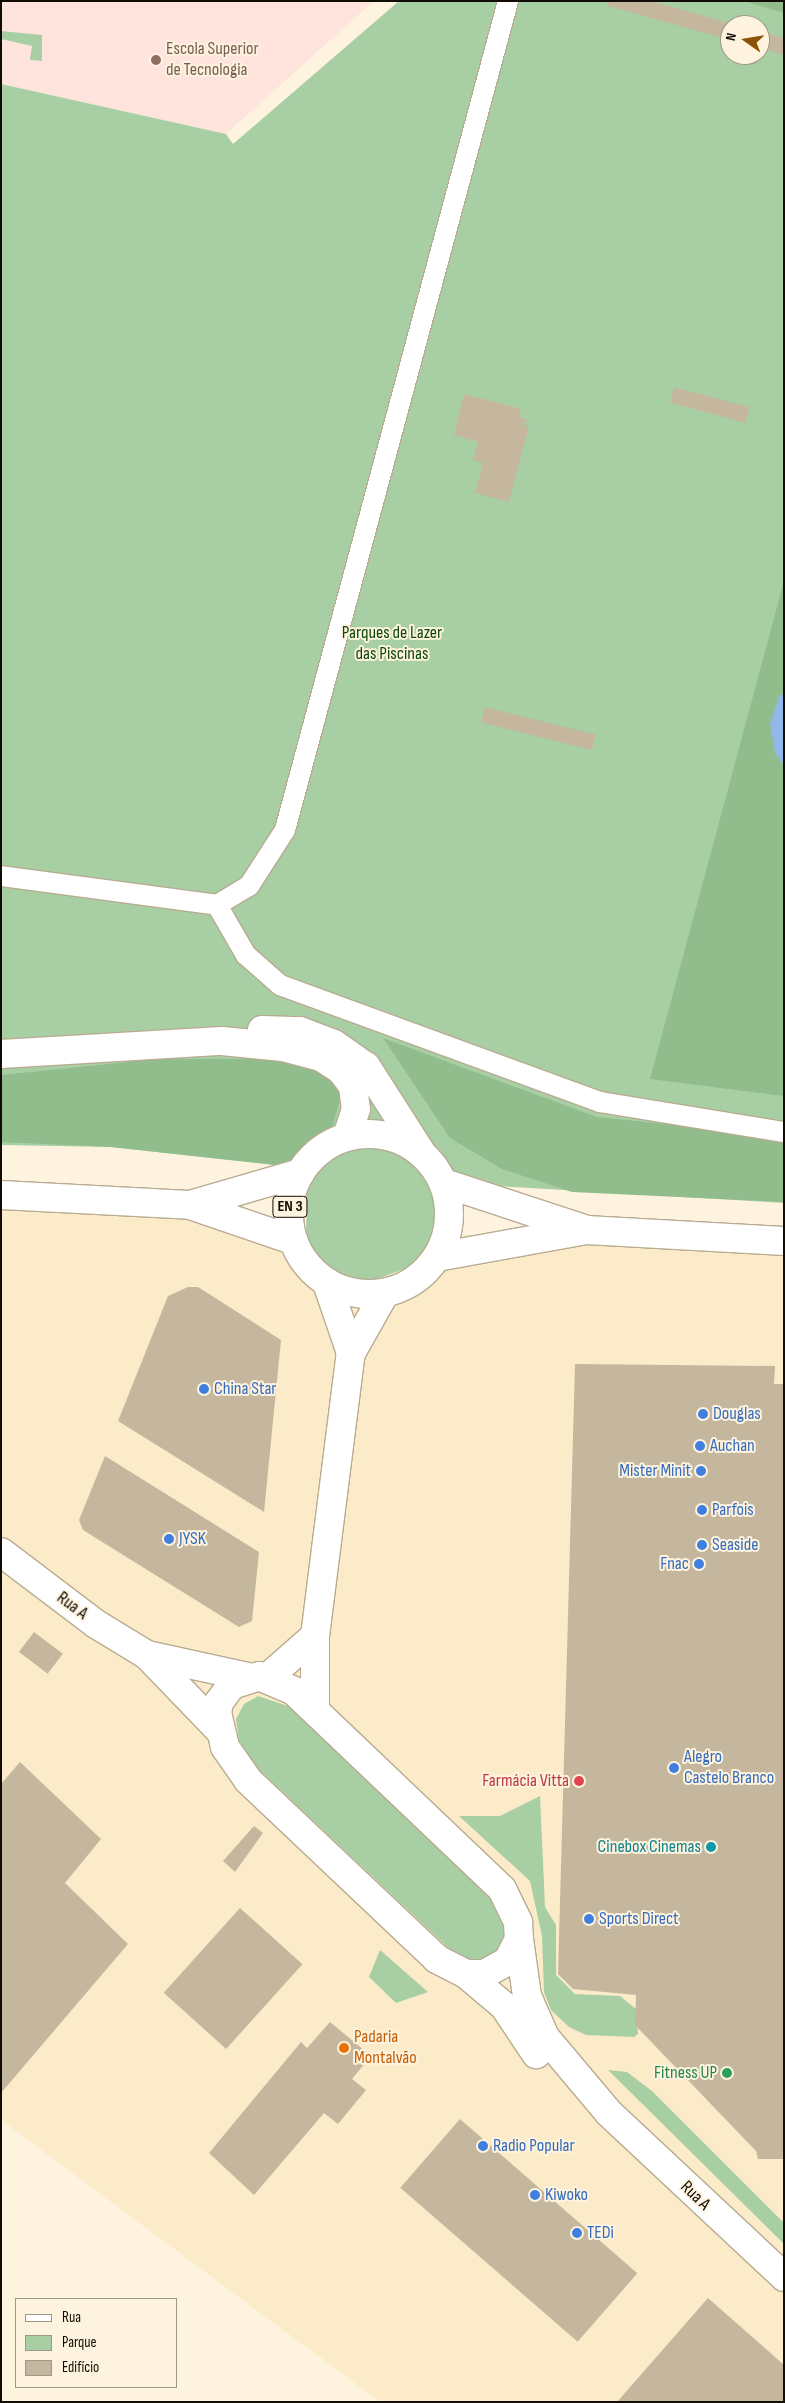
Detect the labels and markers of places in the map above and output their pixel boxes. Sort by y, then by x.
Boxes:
place label: Escola Superior de Tecnologia [166,39,259,82]
marker: Escola Superior de Tecnologia [150,54,162,66]
place label: China Star [214,1378,276,1400]
marker: China Star [198,1383,210,1395]
place label: Douglas [713,1403,761,1425]
marker: Douglas [697,1408,709,1420]
place label: Auchan [710,1435,755,1457]
marker: Auchan [694,1440,706,1452]
place label: Mister Minit [619,1460,691,1482]
marker: Mister Minit [695,1465,707,1477]
place label: Parfois [712,1499,754,1521]
marker: Parfois [696,1504,708,1516]
place label: JYSK [179,1528,206,1550]
marker: JYSK [163,1533,175,1545]
place label: Seaside [712,1534,758,1556]
marker: Seaside [696,1539,708,1551]
place label: Fnac [660,1553,689,1575]
marker: Fnac [693,1558,705,1570]
place label: Alegro Castelo Branco [684,1747,774,1790]
marker: Alegro Castelo Branco [668,1762,680,1774]
place label: Farmácia Vitta [482,1770,569,1792]
marker: Farmácia Vitta [573,1775,585,1787]
place label: Cinebox Cinemas [598,1836,701,1858]
marker: Cinebox Cinemas [705,1841,717,1853]
place label: Sports Direct [599,1908,679,1930]
marker: Sports Direct [583,1913,595,1925]
place label: Padaria Montalvão [354,2027,417,2070]
marker: Padaria Montalvão [338,2042,350,2054]
place label: Fitness UP [654,2062,717,2084]
marker: Fitness UP [721,2067,733,2079]
place label: Radio Popular [493,2135,575,2157]
marker: Radio Popular [477,2140,489,2152]
place label: Kiwoko [545,2184,588,2206]
marker: Kiwoko [529,2189,541,2201]
place label: TEDi [587,2222,614,2244]
marker: TEDi [571,2227,583,2239]

